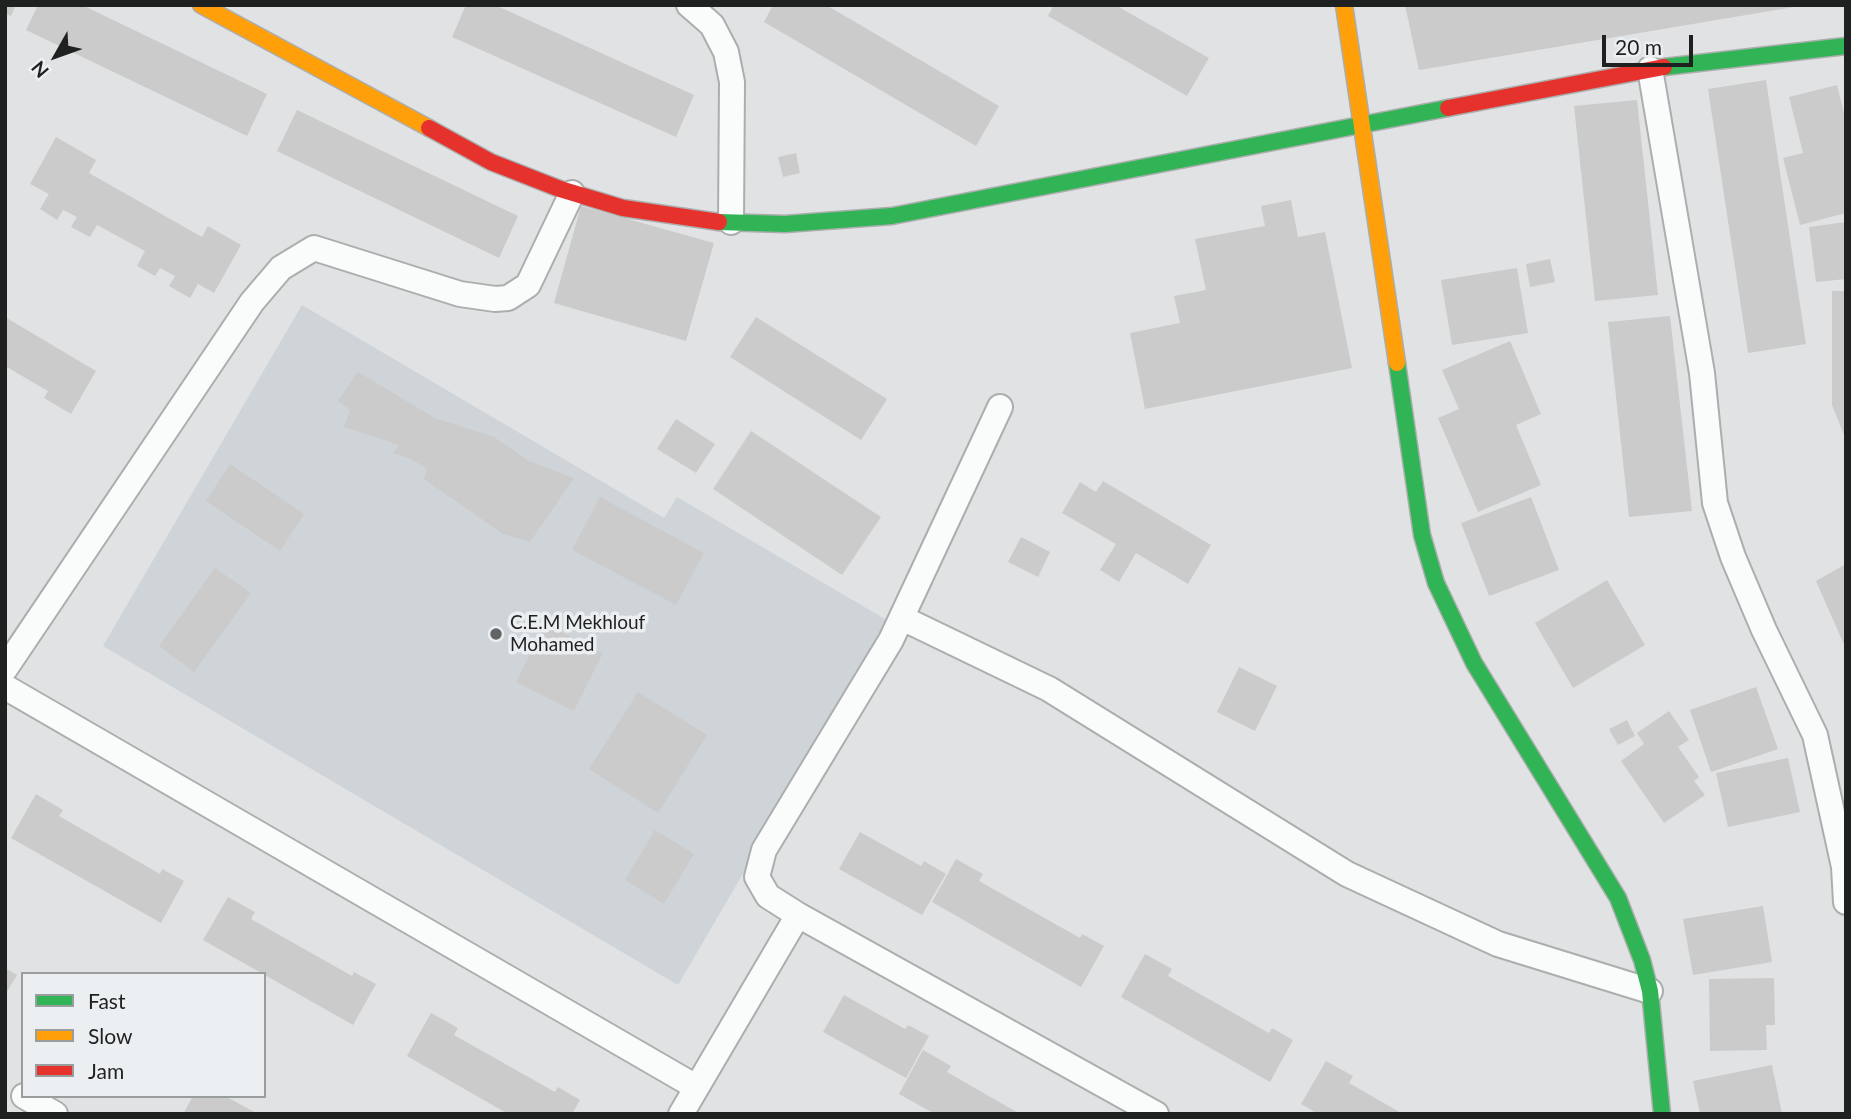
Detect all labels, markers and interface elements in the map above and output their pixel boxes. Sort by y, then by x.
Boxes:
north arrow [21,21,91,91]
scale bar [1606,21,1697,65]
text: 20 m [1615,34,1662,59]
text: N [26,57,53,83]
place label: C.E.M Mekhlouf Mohamed [510,612,645,656]
marker: C.E.M Mekhlouf Mohamed [488,626,504,642]
legend [21,972,266,1098]
text: Fast [88,988,125,1013]
text: Slow [88,1023,132,1048]
text: Jam [88,1058,124,1083]

